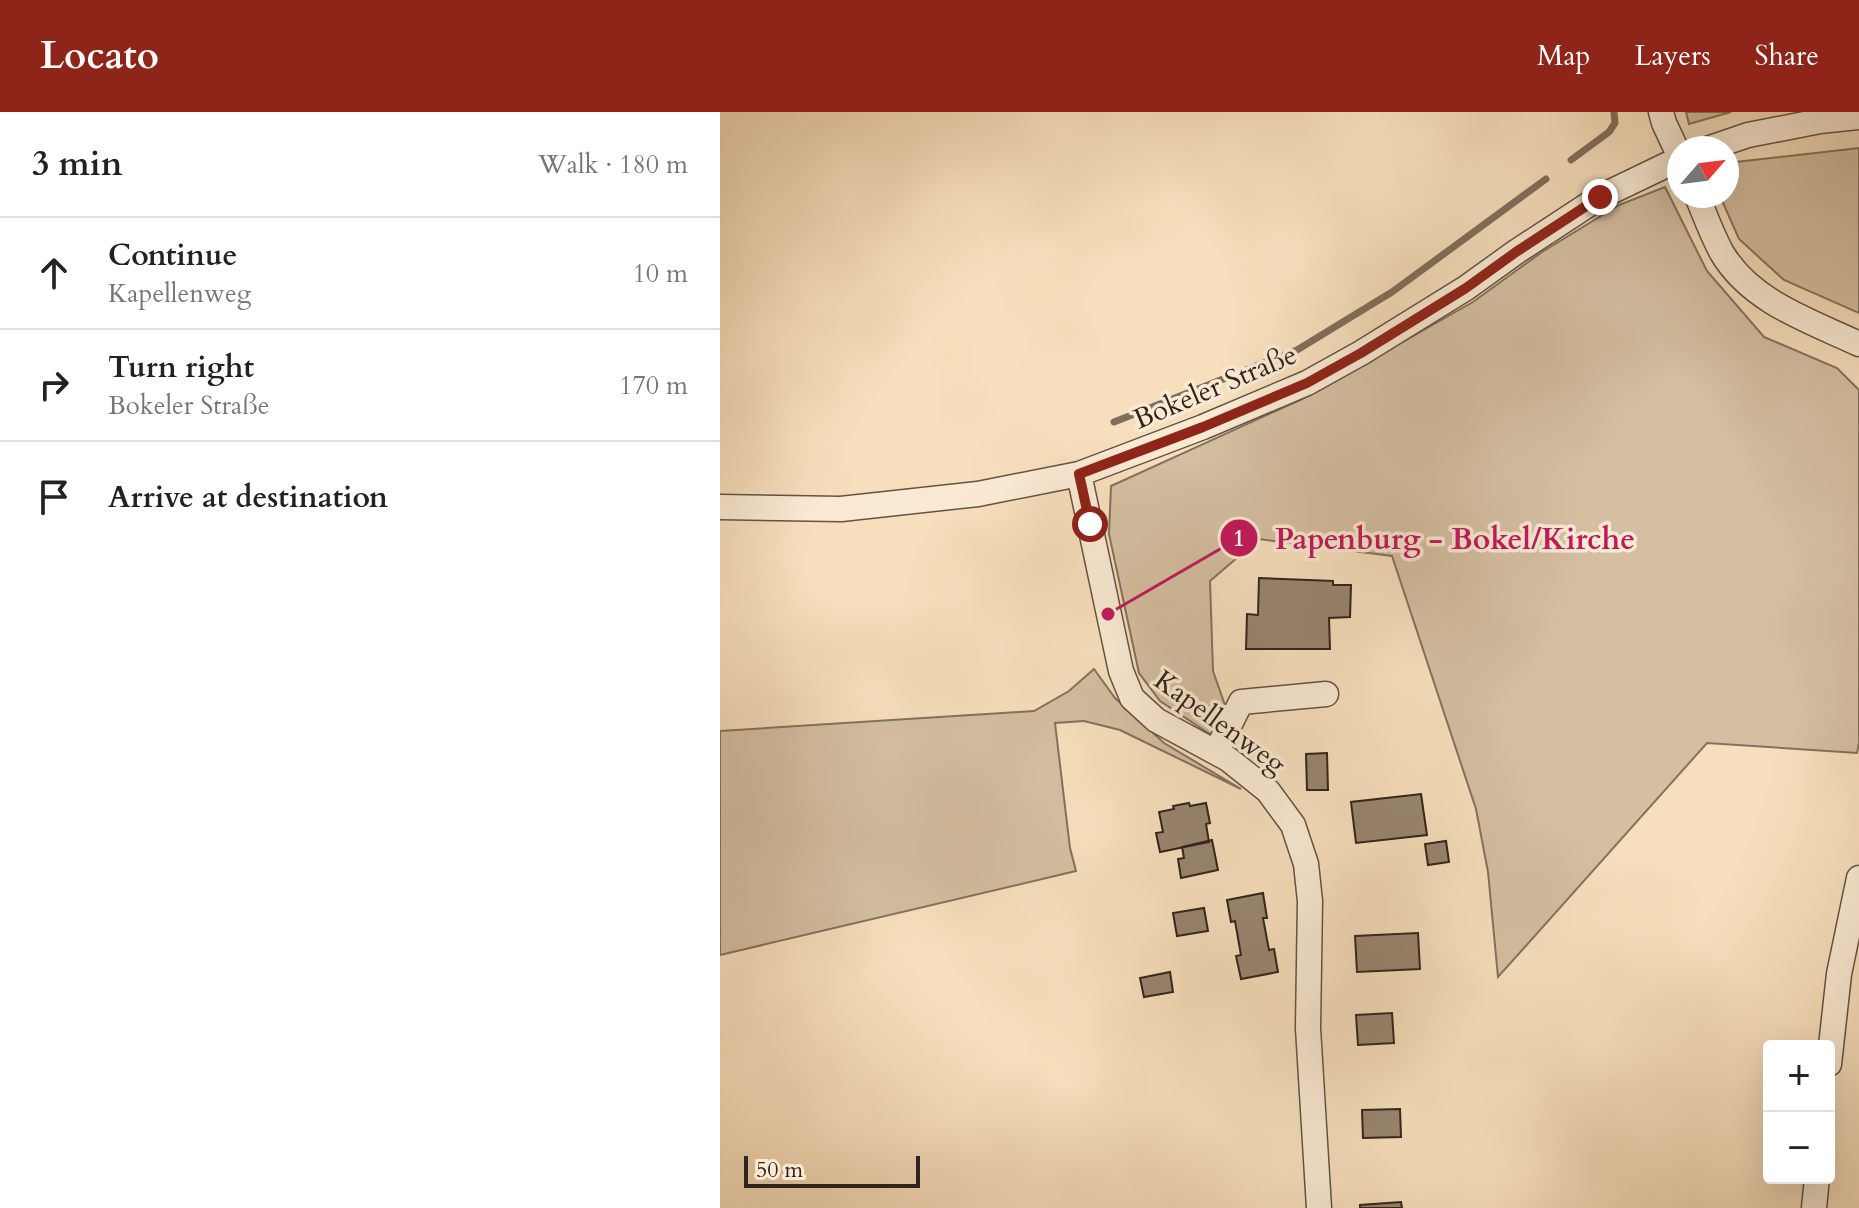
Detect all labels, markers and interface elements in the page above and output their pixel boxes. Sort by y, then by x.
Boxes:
text: Locato [40,30,159,82]
text: Map [1537,37,1590,75]
text: Layers [1634,37,1711,75]
text: Share [1755,37,1819,75]
north arrow [1667,136,1739,208]
text: 3 min [32,141,123,187]
text: Walk · 180 m [538,147,688,182]
route end [1582,179,1618,215]
text: Continue [108,235,237,276]
icon: ahead [32,251,76,295]
text: 10 m [632,256,688,291]
text: Kapellenweg [108,276,251,311]
street label: Bokeler Straße [1127,336,1303,438]
text: Turn right [108,347,254,388]
icon: right [32,363,76,407]
text: 170 m [619,368,688,403]
text: Bokeler Straße [108,388,270,423]
icon: arrive [32,475,76,519]
text: Arrive at destination [108,477,388,518]
route start [1072,506,1108,542]
callout: Papenburg - Bokel/Kirche [1219,511,1651,565]
text: Papenburg - Bokel/Kirche [1275,519,1635,560]
text: 1 [1233,522,1245,555]
street label: Kapellenweg [1146,661,1294,783]
map controls [1763,1040,1835,1184]
button: + [1763,1040,1835,1112]
button: − [1763,1112,1835,1184]
scale bar [744,1152,920,1188]
text: 50 m [756,1155,803,1185]

